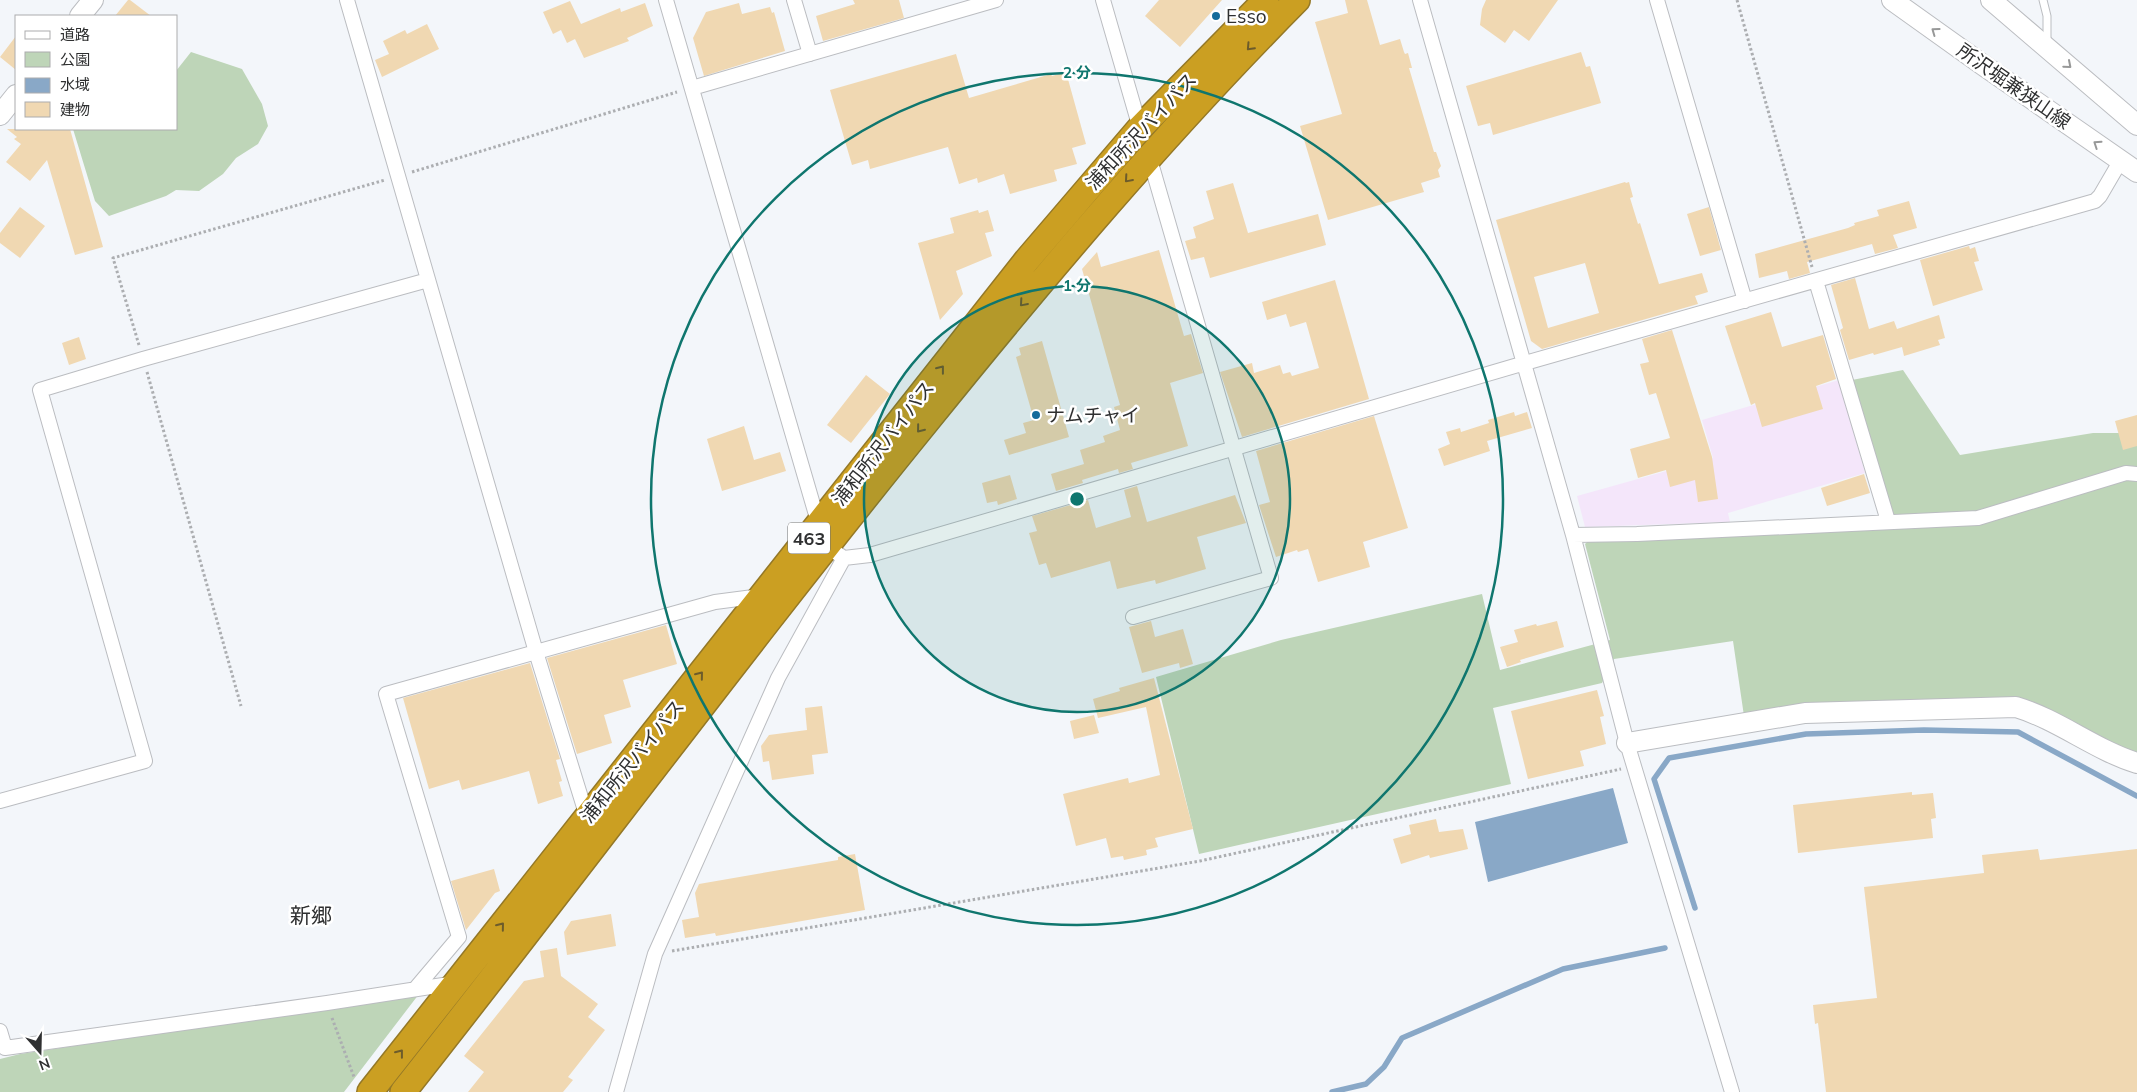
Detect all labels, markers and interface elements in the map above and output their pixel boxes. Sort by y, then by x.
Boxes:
place label: Esso [1226,4,1267,28]
marker: Esso [1210,10,1222,22]
legend [15,15,178,130]
text: 道路 [60,25,90,44]
one-way arrow [1931,28,1941,37]
street label: 所沢堀兼狭山線 [1953,38,2075,134]
one-way arrow [1247,42,1256,51]
text: 公園 [60,50,90,69]
one-way arrow [2062,60,2071,68]
text: 2 分 [1063,63,1091,82]
street label: 浦和所沢バイパス [1081,67,1201,195]
text: 水域 [60,75,90,94]
text: 建物 [60,100,90,119]
one-way arrow [2093,141,2103,150]
one-way arrow [1125,174,1134,183]
text: 1 分 [1063,276,1091,295]
one-way arrow [1019,297,1028,306]
one-way arrow [936,366,944,375]
street label: 浦和所沢バイパス [827,376,939,510]
place label: ナムチャイ [1046,403,1140,427]
marker: ナムチャイ [1030,409,1042,421]
one-way arrow [918,423,926,432]
centre of rings [1068,490,1086,508]
road number: 463 [788,522,830,554]
one-way arrow [694,672,703,681]
street label: 浦和所沢バイパス [575,695,689,827]
district label: 新郷 [290,902,332,928]
one-way arrow [495,923,503,932]
north arrow [15,1027,65,1077]
one-way arrow [395,1050,404,1059]
text: N [36,1054,52,1074]

